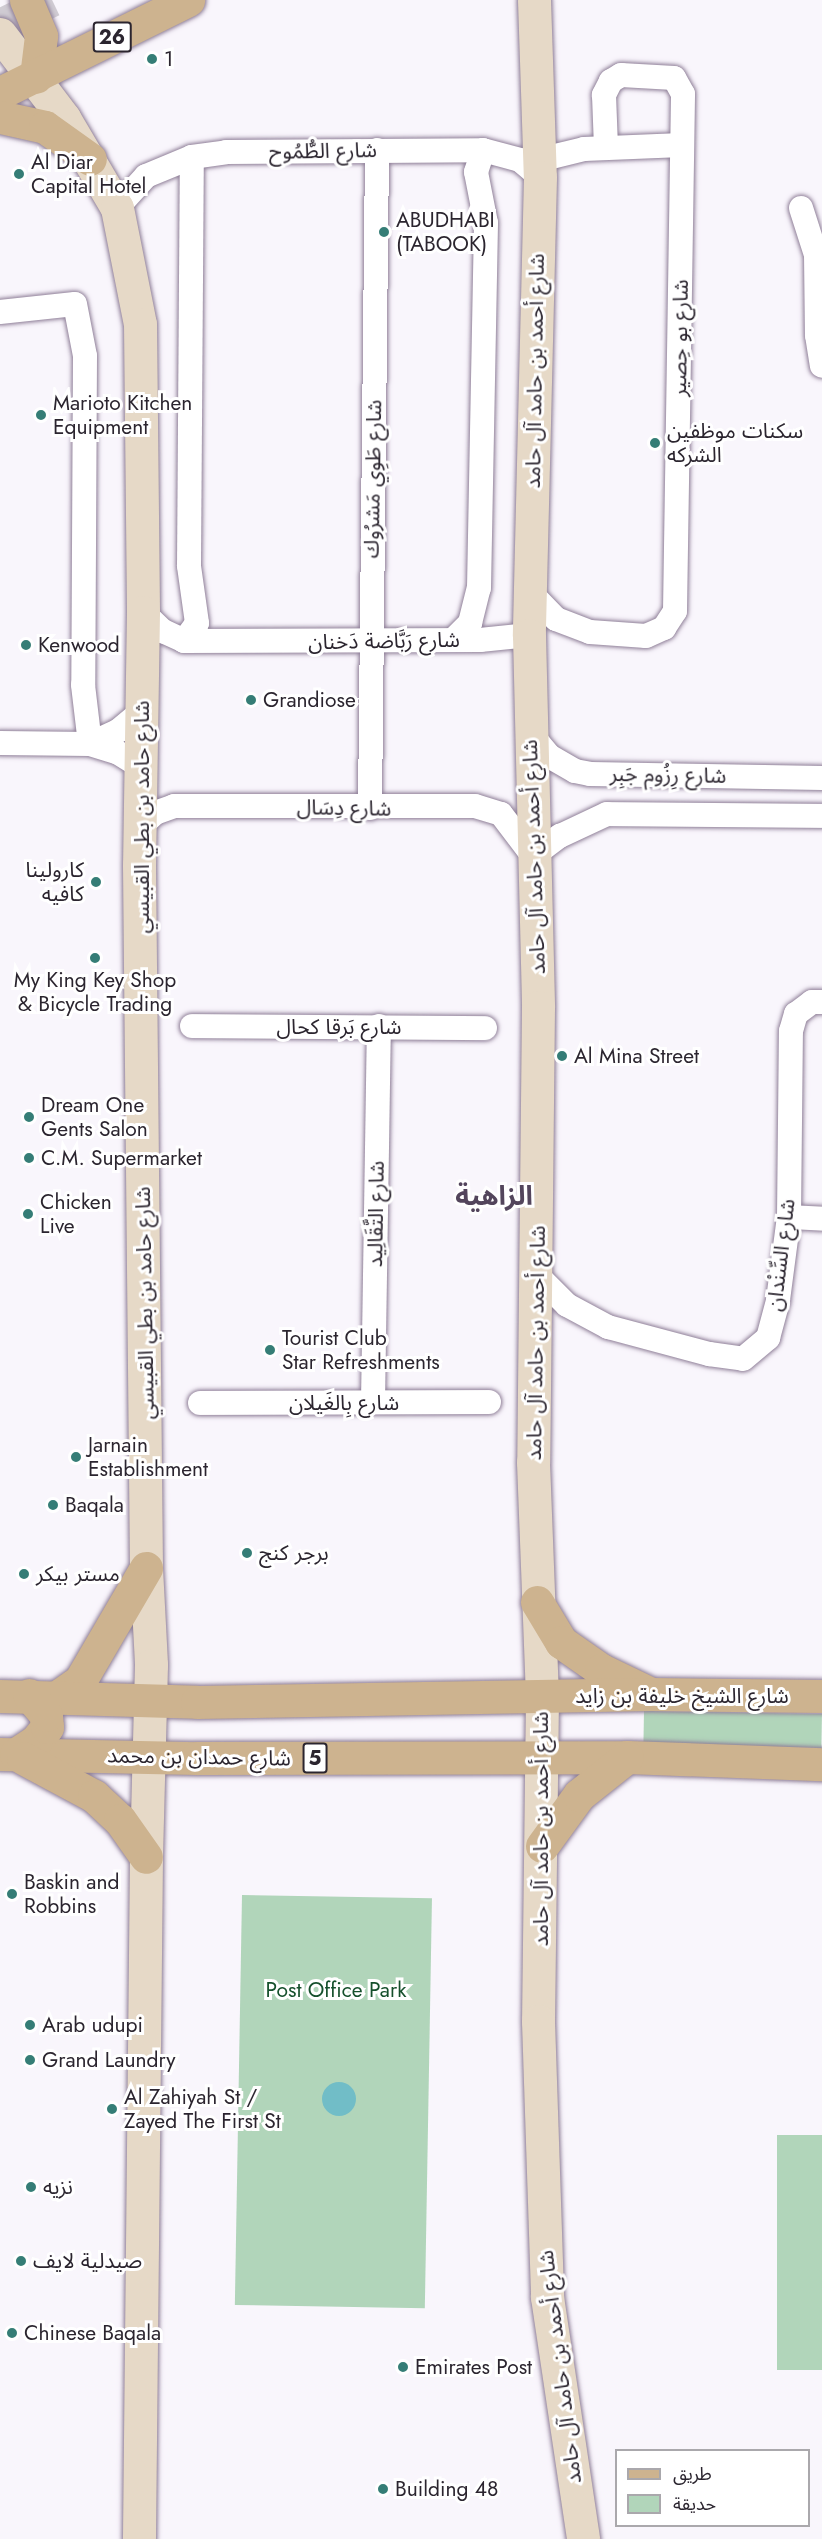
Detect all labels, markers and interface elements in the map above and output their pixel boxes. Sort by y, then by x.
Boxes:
road number: 26 [92,20,132,54]
place label: 1 [164,46,173,72]
marker: 1 [145,52,159,66]
street label: شارع الطُّمُوح [269,137,377,165]
place label: Al Diar Capital Hotel [31,149,146,199]
marker: Al Diar Capital Hotel [12,167,26,181]
place label: ABUDHABI (TABOOK) [396,207,495,257]
marker: ABUDHABI (TABOOK) [377,225,391,239]
street label: شارع أحمد بن حامد آل حامد [520,253,550,489]
street label: شارع بو حِصير [666,279,694,397]
place label: Marioto Kitchen Equipment [53,390,192,440]
street label: شارع طَوِي مَشرُوك [359,399,387,559]
marker: Marioto Kitchen Equipment [34,408,48,422]
place label: سكنات موظفين الشركه [667,418,803,468]
marker: سكنات موظفين الشركه [648,436,662,450]
street label: شارع رَبَّاضة دَخنان [308,627,460,655]
place label: Kenwood [38,632,120,658]
marker: Kenwood [19,638,33,652]
place label: Grandiose [263,687,356,713]
marker: Grandiose [244,693,258,707]
street label: شارع حامد بن بطي القبيسي [129,701,155,933]
street label: شارع أحمد بن حامد آل حامد [517,739,551,975]
street label: شارع رِزُوم جَبِر [610,761,726,789]
street label: شارع دِسَال [297,795,391,821]
place label: كارولينا كافيه [26,857,84,907]
marker: كارولينا كافيه [89,875,103,889]
marker: My King Key Shop & Bicycle Trading [88,951,102,965]
place label: My King Key Shop & Bicycle Trading [14,967,176,1017]
street label: شارع بَرقا كحال [276,1014,402,1040]
place label: Al Mina Street [574,1043,699,1069]
marker: Al Mina Street [555,1049,569,1063]
place label: Dream One Gents Salon [41,1092,148,1142]
marker: Dream One Gents Salon [22,1110,36,1124]
place label: C.M. Supermarket [41,1145,202,1171]
marker: C.M. Supermarket [22,1151,36,1165]
street label: شارع التَّقَالِيد [362,1161,390,1267]
district label: الزاهية [455,1180,533,1212]
street label: شارع حامد بن بطي القبيسي [130,1186,160,1420]
place label: Chicken Live [40,1189,112,1239]
street label: شارع السِّنْدان [762,1197,800,1313]
marker: Chicken Live [21,1207,35,1221]
street label: شارع أحمد بن حامد آل حامد [521,1225,551,1461]
place label: Tourist Club Star Refreshments [282,1325,440,1375]
marker: Tourist Club Star Refreshments [263,1343,277,1357]
street label: شارع بِالغَيلان [289,1390,399,1416]
place label: Jarnain Establishment [88,1432,208,1482]
marker: Jarnain Establishment [69,1450,83,1464]
place label: Baqala [65,1492,124,1518]
marker: Baqala [46,1498,60,1512]
place label: برجر كنج [259,1540,329,1566]
marker: برجر كنج [240,1546,254,1560]
place label: مستر بيكر [36,1561,120,1587]
marker: مستر بيكر [17,1567,31,1581]
street label: شارع الشيخ خليفة بن زايد [575,1683,789,1709]
street label: شارع أحمد بن حامد آل حامد [528,1712,554,1946]
road number: 5 [302,1741,328,1775]
street label: شارع حمدان بن محمد [107,1743,291,1771]
place label: Baskin and Robbins [24,1869,119,1919]
marker: Baskin and Robbins [5,1887,19,1901]
park label: Post Office Park [266,1977,406,2003]
place label: Arab udupi [42,2012,143,2038]
marker: Arab udupi [23,2018,37,2032]
place label: Grand Laundry [42,2047,176,2073]
marker: Grand Laundry [23,2053,37,2067]
place label: Al Zahiyah St / Zayed The First St [124,2084,281,2134]
marker: Al Zahiyah St / Zayed The First St [105,2102,119,2116]
place label: نزيه [43,2174,73,2200]
marker: نزيه [24,2180,38,2194]
place label: صيدلية لايف [33,2248,142,2274]
street label: شارع أحمد بن حامد آل حامد [533,2249,587,2485]
marker: صيدلية لايف [14,2254,28,2268]
place label: Chinese Baqala [24,2320,161,2346]
marker: Chinese Baqala [5,2326,19,2340]
place label: Emirates Post [415,2354,532,2380]
marker: Emirates Post [396,2360,410,2374]
legend [615,2449,810,2527]
text: طريق [673,2461,712,2487]
place label: Building 48 [395,2476,498,2502]
marker: Building 48 [376,2482,390,2496]
text: حديقة [673,2491,716,2517]

